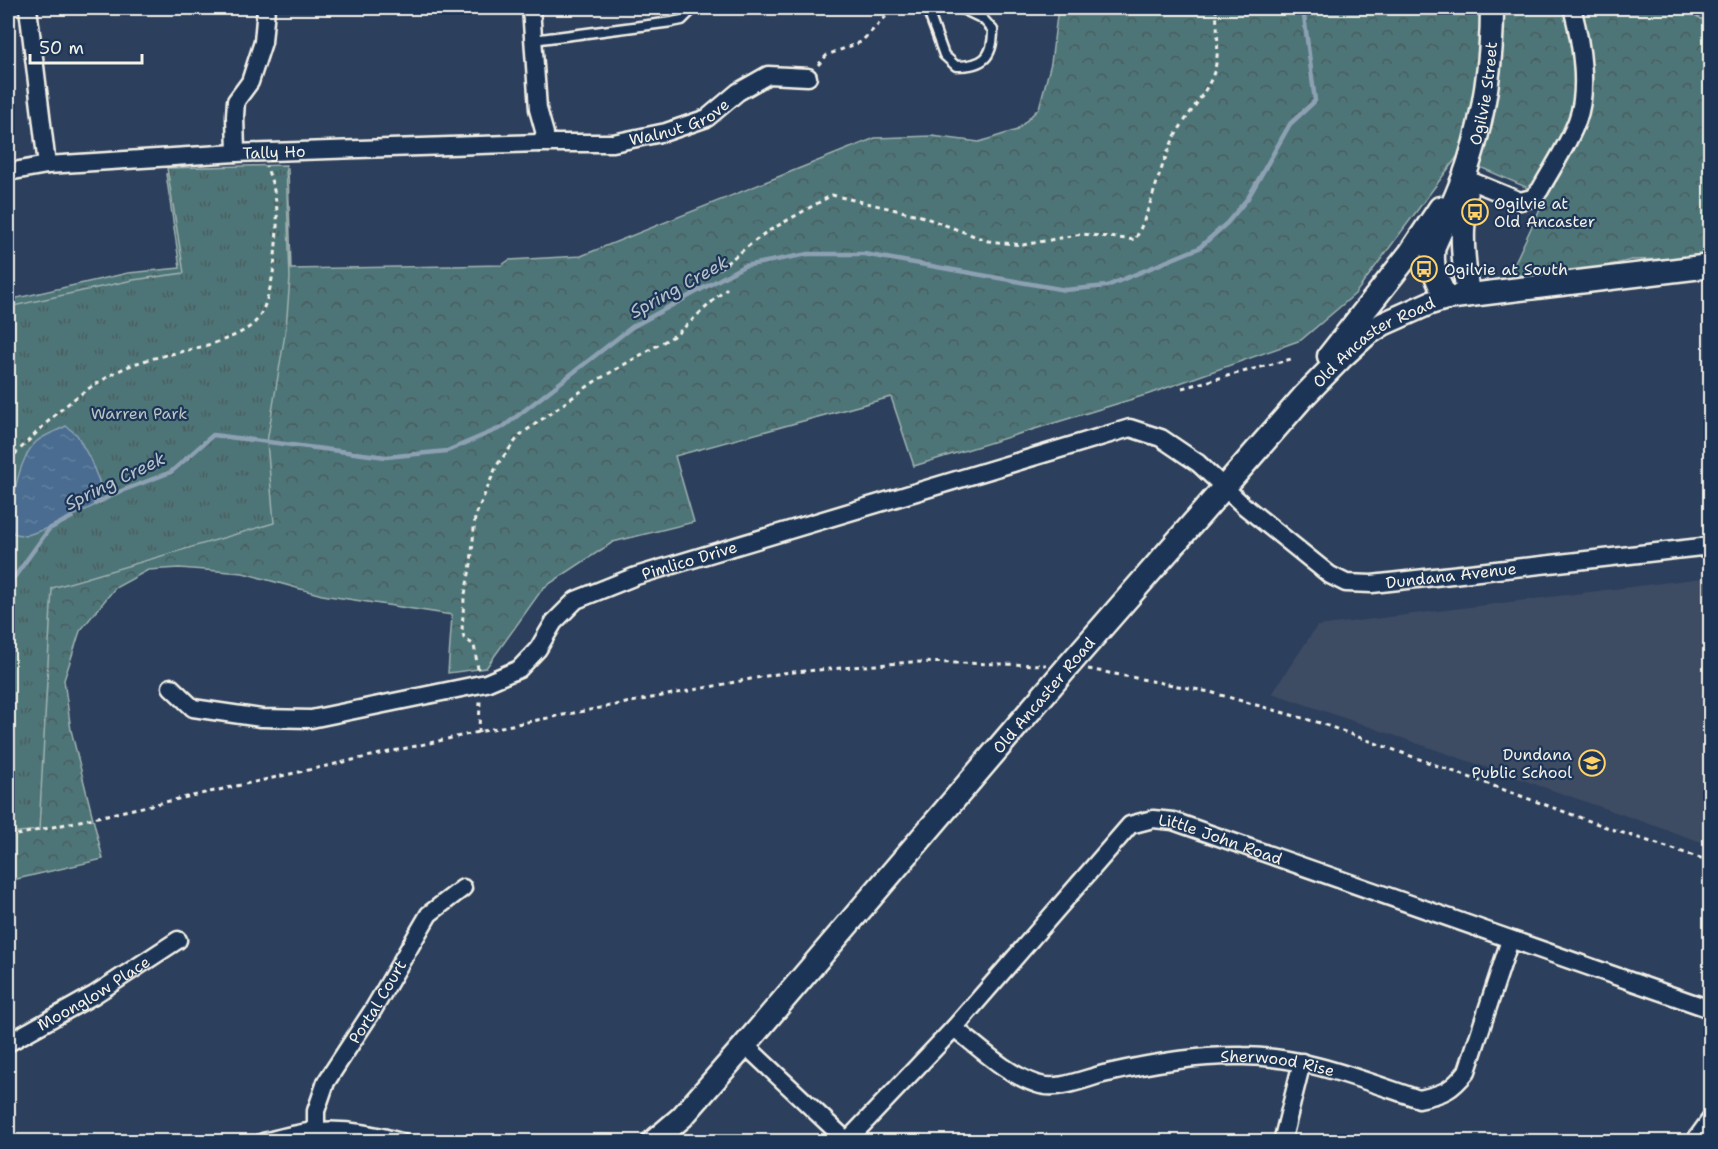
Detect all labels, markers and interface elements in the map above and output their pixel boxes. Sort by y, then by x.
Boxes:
scale bar [30,27,142,65]
text: 50 m [39,36,84,60]
street label: Ogilvie Street [1465,41,1502,147]
street label: Walnut Grove [627,94,734,150]
street label: Tally Ho [242,141,306,164]
place label: Ogilvie at Old Ancaster [1494,193,1595,232]
bus stop icon: Ogilvie at Old Ancaster [1460,197,1490,227]
water label: Spring Creek [625,250,733,324]
bus stop icon: Ogilvie at South [1409,254,1439,284]
place label: Ogilvie at South [1444,259,1568,280]
street label: Old Ancaster Road [1308,292,1438,392]
park label: Warren Park [91,403,187,424]
water label: Spring Creek [61,446,170,516]
street label: Pimlico Drive [639,536,740,585]
street label: Dundana Avenue [1385,558,1518,593]
street label: Old Ancaster Road [988,633,1100,758]
place label: Dundana Public School [1472,744,1572,783]
school or university icon: Dundana Public School [1577,748,1607,778]
street label: Little John Road [1158,810,1285,869]
street label: Moonglow Place [34,951,154,1036]
street label: Portal Court [344,956,411,1048]
street label: Sherwood Rise [1220,1046,1337,1081]

